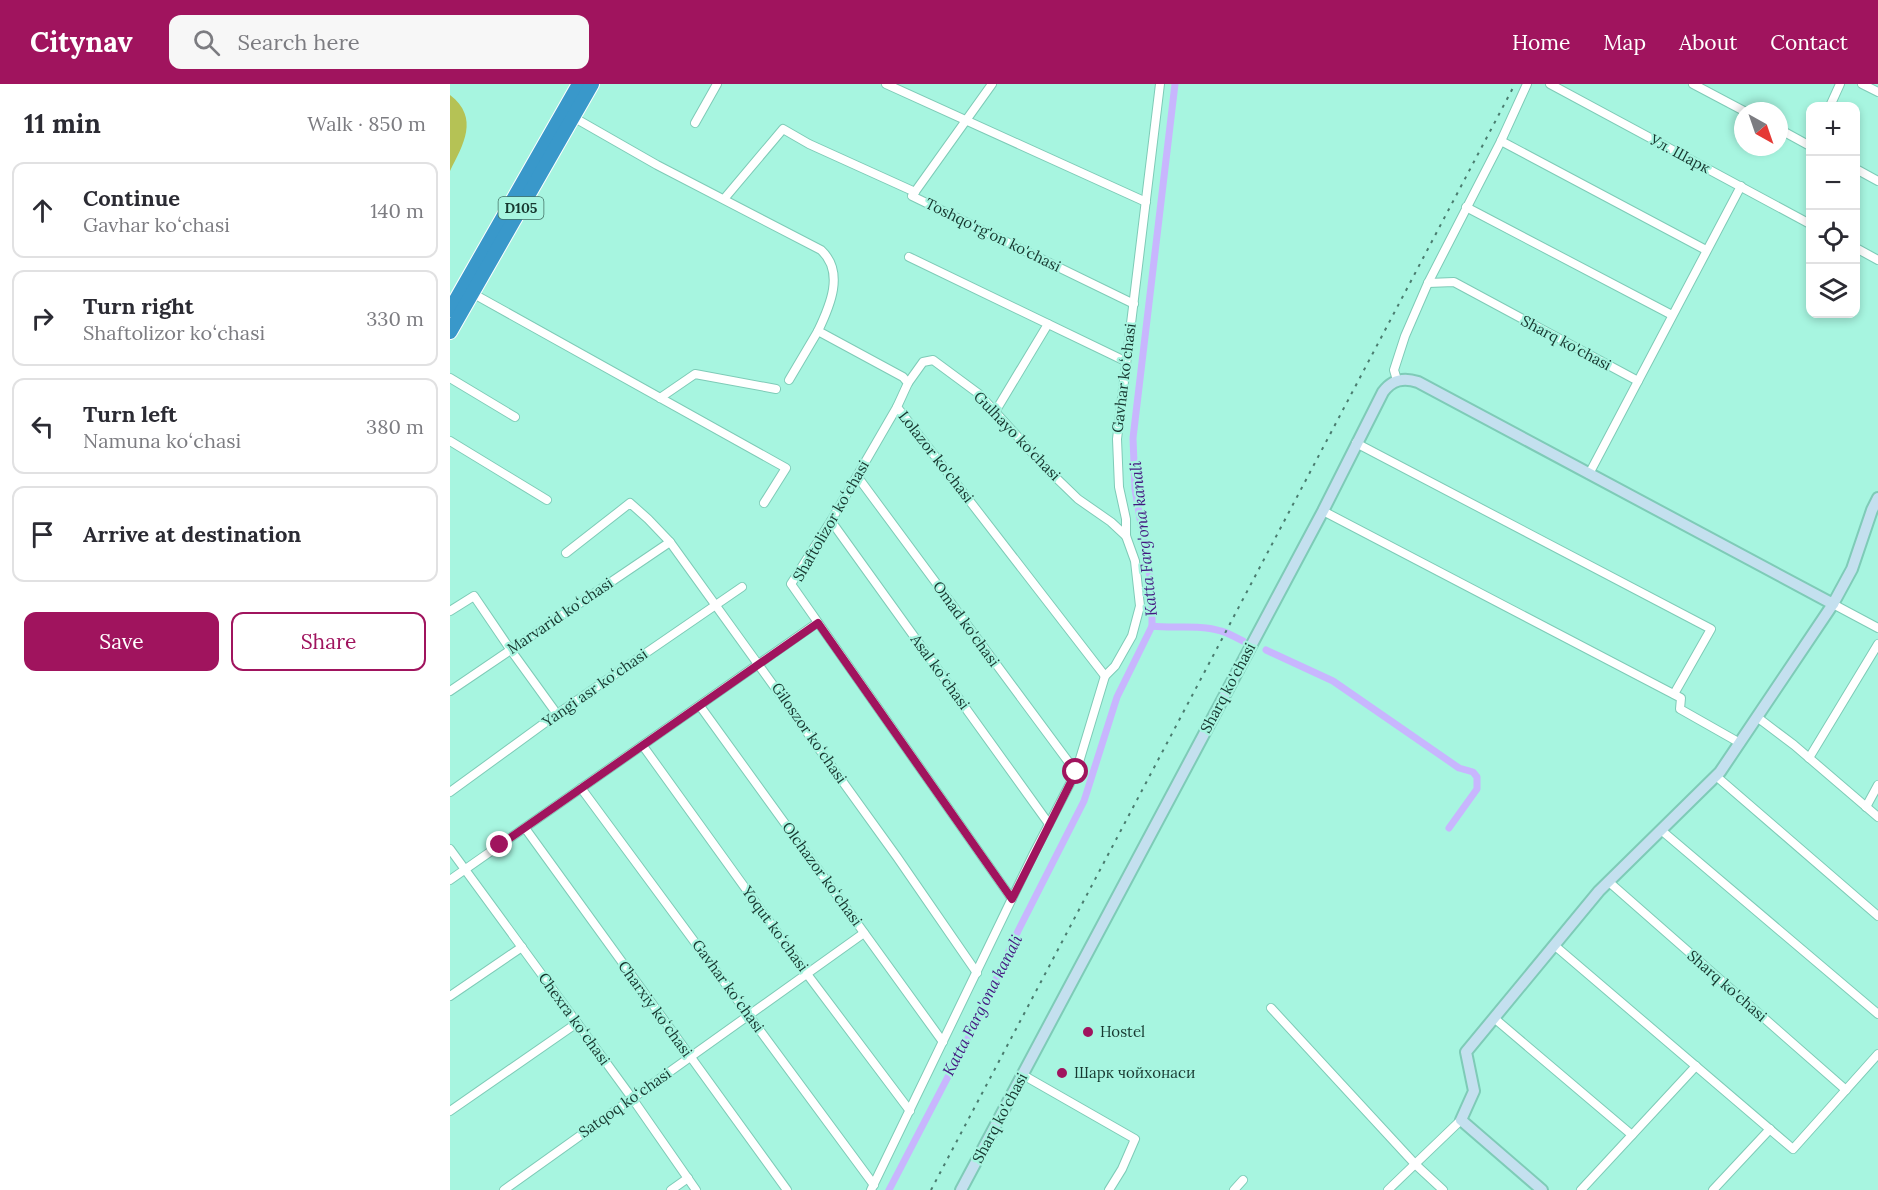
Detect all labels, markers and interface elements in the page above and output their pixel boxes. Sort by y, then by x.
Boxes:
search box [169,15,589,69]
text: Citynav [30,24,133,60]
icon: search [190,26,223,59]
text: Search here [238,28,360,56]
text: Home [1512,29,1570,56]
text: Map [1603,29,1646,56]
text: About [1679,29,1737,56]
text: Contact [1770,29,1848,56]
north arrow [1734,102,1788,156]
map controls [1806,102,1860,318]
button: + [1806,102,1860,156]
text: 11 min [24,107,101,140]
text: Walk · 850 m [307,111,426,136]
street label: Ул. Шарк [1646,129,1714,177]
button: − [1806,156,1860,210]
text: Continue [83,184,180,212]
street label: Toshqo'rg'on ko'chasi [922,193,1064,276]
icon: ahead [26,194,59,227]
road number: D105 [498,197,544,219]
text: 140 m [370,198,424,223]
button: locate [1806,210,1860,264]
text: Gavhar koʻchasi [83,212,230,237]
button: layers [1806,264,1860,318]
text: Turn right [83,292,194,320]
icon: right [26,302,59,335]
text: 330 m [366,306,424,331]
street label: Sharq ko'chasi [1518,311,1615,374]
text: Shaftolizor koʻchasi [83,320,265,345]
street label: Gavhar koʻchasi [1107,322,1140,434]
street label: Gulhayo ko'chasi [970,387,1065,484]
text: Turn left [83,400,177,428]
street label: Lolazor ko'chasi [895,407,978,506]
icon: left [26,410,59,443]
text: 380 m [366,414,424,439]
text: Namuna koʻchasi [83,428,241,453]
street label: Shaftolizor koʻchasi [788,457,873,585]
water label: Katta Farg'ona kanali [1125,460,1161,618]
icon: arrive [26,518,59,551]
text: Arrive at destination [83,520,301,548]
street label: Marvarid koʻchasi [503,573,616,658]
street label: Omad ko'chasi [929,577,1004,670]
button: Save [24,612,219,671]
button: Share [231,612,426,671]
street label: Asal koʻchasi [906,630,974,713]
street label: Sharq ko'chasi [1196,639,1259,736]
street label: Yangi asr koʻchasi [538,644,651,731]
street label: Giloszor koʻchasi [768,679,851,787]
route start [1062,758,1088,784]
street label: Olchazor koʻchasi [778,818,866,929]
route end [486,831,512,857]
street label: Yoqut koʻchasi [737,881,813,975]
water label: Katta Farg'ona kanali [938,931,1026,1079]
street label: Gavhar koʻchasi [688,936,768,1036]
street label: Sharq ko'chasi [1684,946,1771,1025]
street label: Charxiy koʻchasi [614,957,697,1060]
street label: Chexra koʻchasi [534,969,614,1069]
place label: Hostel [1100,1022,1145,1041]
marker: Hostel [1081,1025,1095,1039]
place label: Шарк чойхонаси [1074,1063,1195,1082]
street label: Satqoq koʻchasi [575,1064,675,1141]
marker: Шарк чойхонаси [1055,1066,1069,1080]
street label: Sharq ko'chasi [968,1069,1031,1166]

